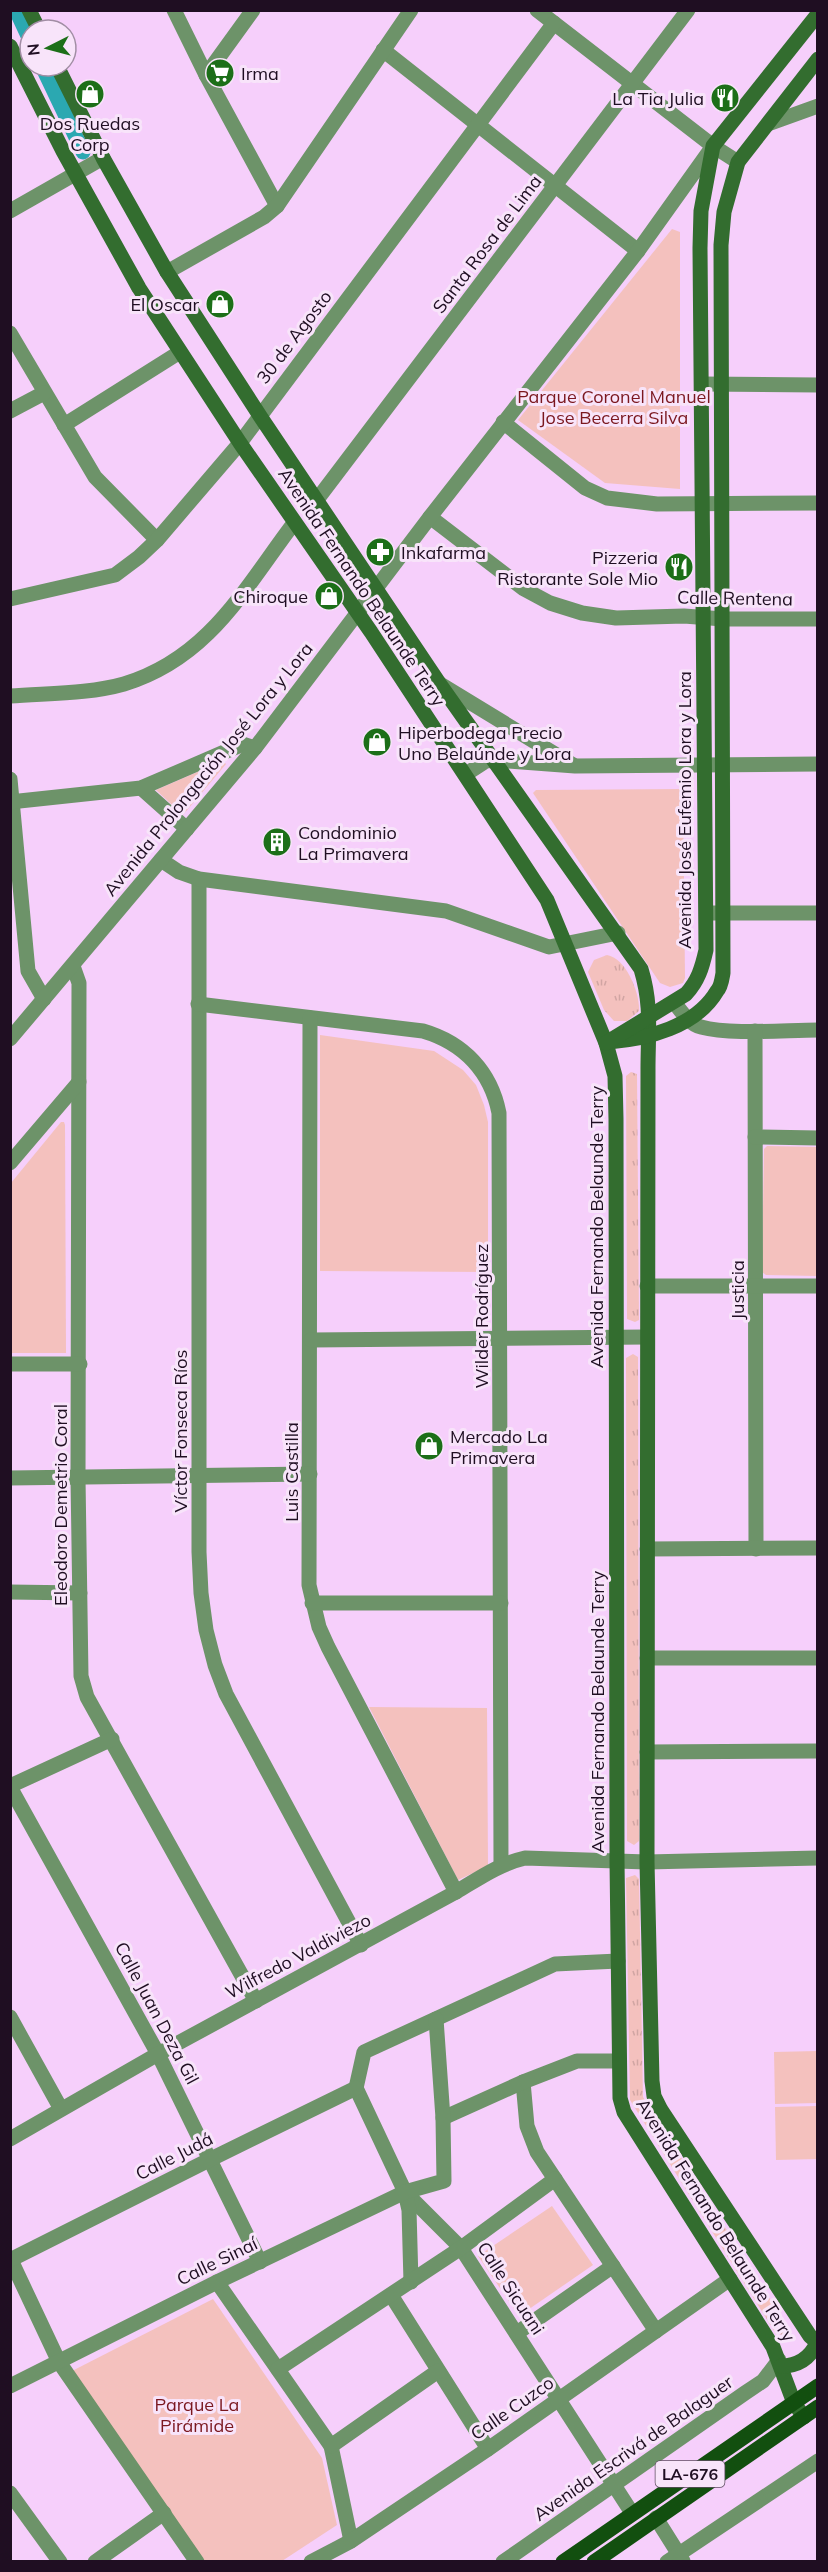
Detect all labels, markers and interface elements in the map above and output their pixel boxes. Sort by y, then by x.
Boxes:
north arrow [18,18,78,78]
text: N [23,43,44,57]
supermarket icon: Irma [204,57,236,89]
place label: Irma [241,62,279,85]
shop icon: Dos Ruedas Corp [74,78,106,110]
restaurant icon: La Tia Julia [709,82,741,114]
place label: La Tia Julia [612,87,704,110]
place label: Dos Ruedas Corp [40,112,140,156]
street label: Santa Rosa de Lima [427,170,547,318]
street label: 30 de Agosto [251,286,337,388]
shop icon: El Oscar [204,288,236,320]
place label: El Oscar [130,293,199,316]
park label: Parque Coronel Manuel Jose Becerra Silva [517,385,711,429]
street label: Avenida Fernando Belaunde Terry [273,463,451,711]
pharmacy icon: Inkafarma [364,536,396,568]
place label: Inkafarma [401,541,486,564]
place label: Pizzeria Ristorante Sole Mio [497,546,658,590]
restaurant icon: Pizzeria Ristorante Sole Mio [663,551,695,583]
shop icon: Chiroque [313,580,345,612]
place label: Chiroque [233,585,308,608]
street label: Calle Rentena [677,585,793,611]
street label: Avenida Prolongación José Lora y Lora [98,637,318,901]
street label: Avenida José Eufemio Lora y Lora [673,671,696,949]
place label: Hiperbodega Precio Uno Belaúnde y Lora [398,721,572,765]
shop icon: Hiperbodega Precio Uno Belaúnde y Lora [361,726,393,758]
place label: Condominio La Primavera [298,821,409,865]
building icon: Condominio La Primavera [261,826,293,858]
street label: Avenida Fernando Belaunde Terry [585,1085,608,1368]
street label: Wilder Rodríguez [470,1244,493,1388]
street label: Justicia [726,1260,749,1320]
street label: Víctor Fonseca Ríos [169,1349,192,1513]
street label: Eleodoro Demetrio Coral [49,1404,72,1606]
street label: Luis Castilla [280,1422,303,1522]
place label: Mercado La Primavera [450,1425,548,1469]
shop icon: Mercado La Primavera [413,1430,445,1462]
street label: Avenida Fernando Belaunde Terry [586,1570,609,1853]
street label: Wilfredo Valdiviezo [221,1908,375,2004]
street label: Calle Juan Deza Gil [110,1938,204,2088]
street label: Avenida Fernando Belaunde Terry [631,2094,801,2346]
street label: Calle Judá [131,2127,217,2185]
street label: Calle Sinaí [173,2231,263,2290]
street label: Calle Sicuani [472,2237,550,2339]
street label: Avenida Escrivá de Balaguer [529,2370,738,2526]
street label: Calle Cuzco [466,2371,558,2445]
park label: Parque La Pirámide [155,2393,239,2437]
road number: LA-676 [656,2461,724,2487]

